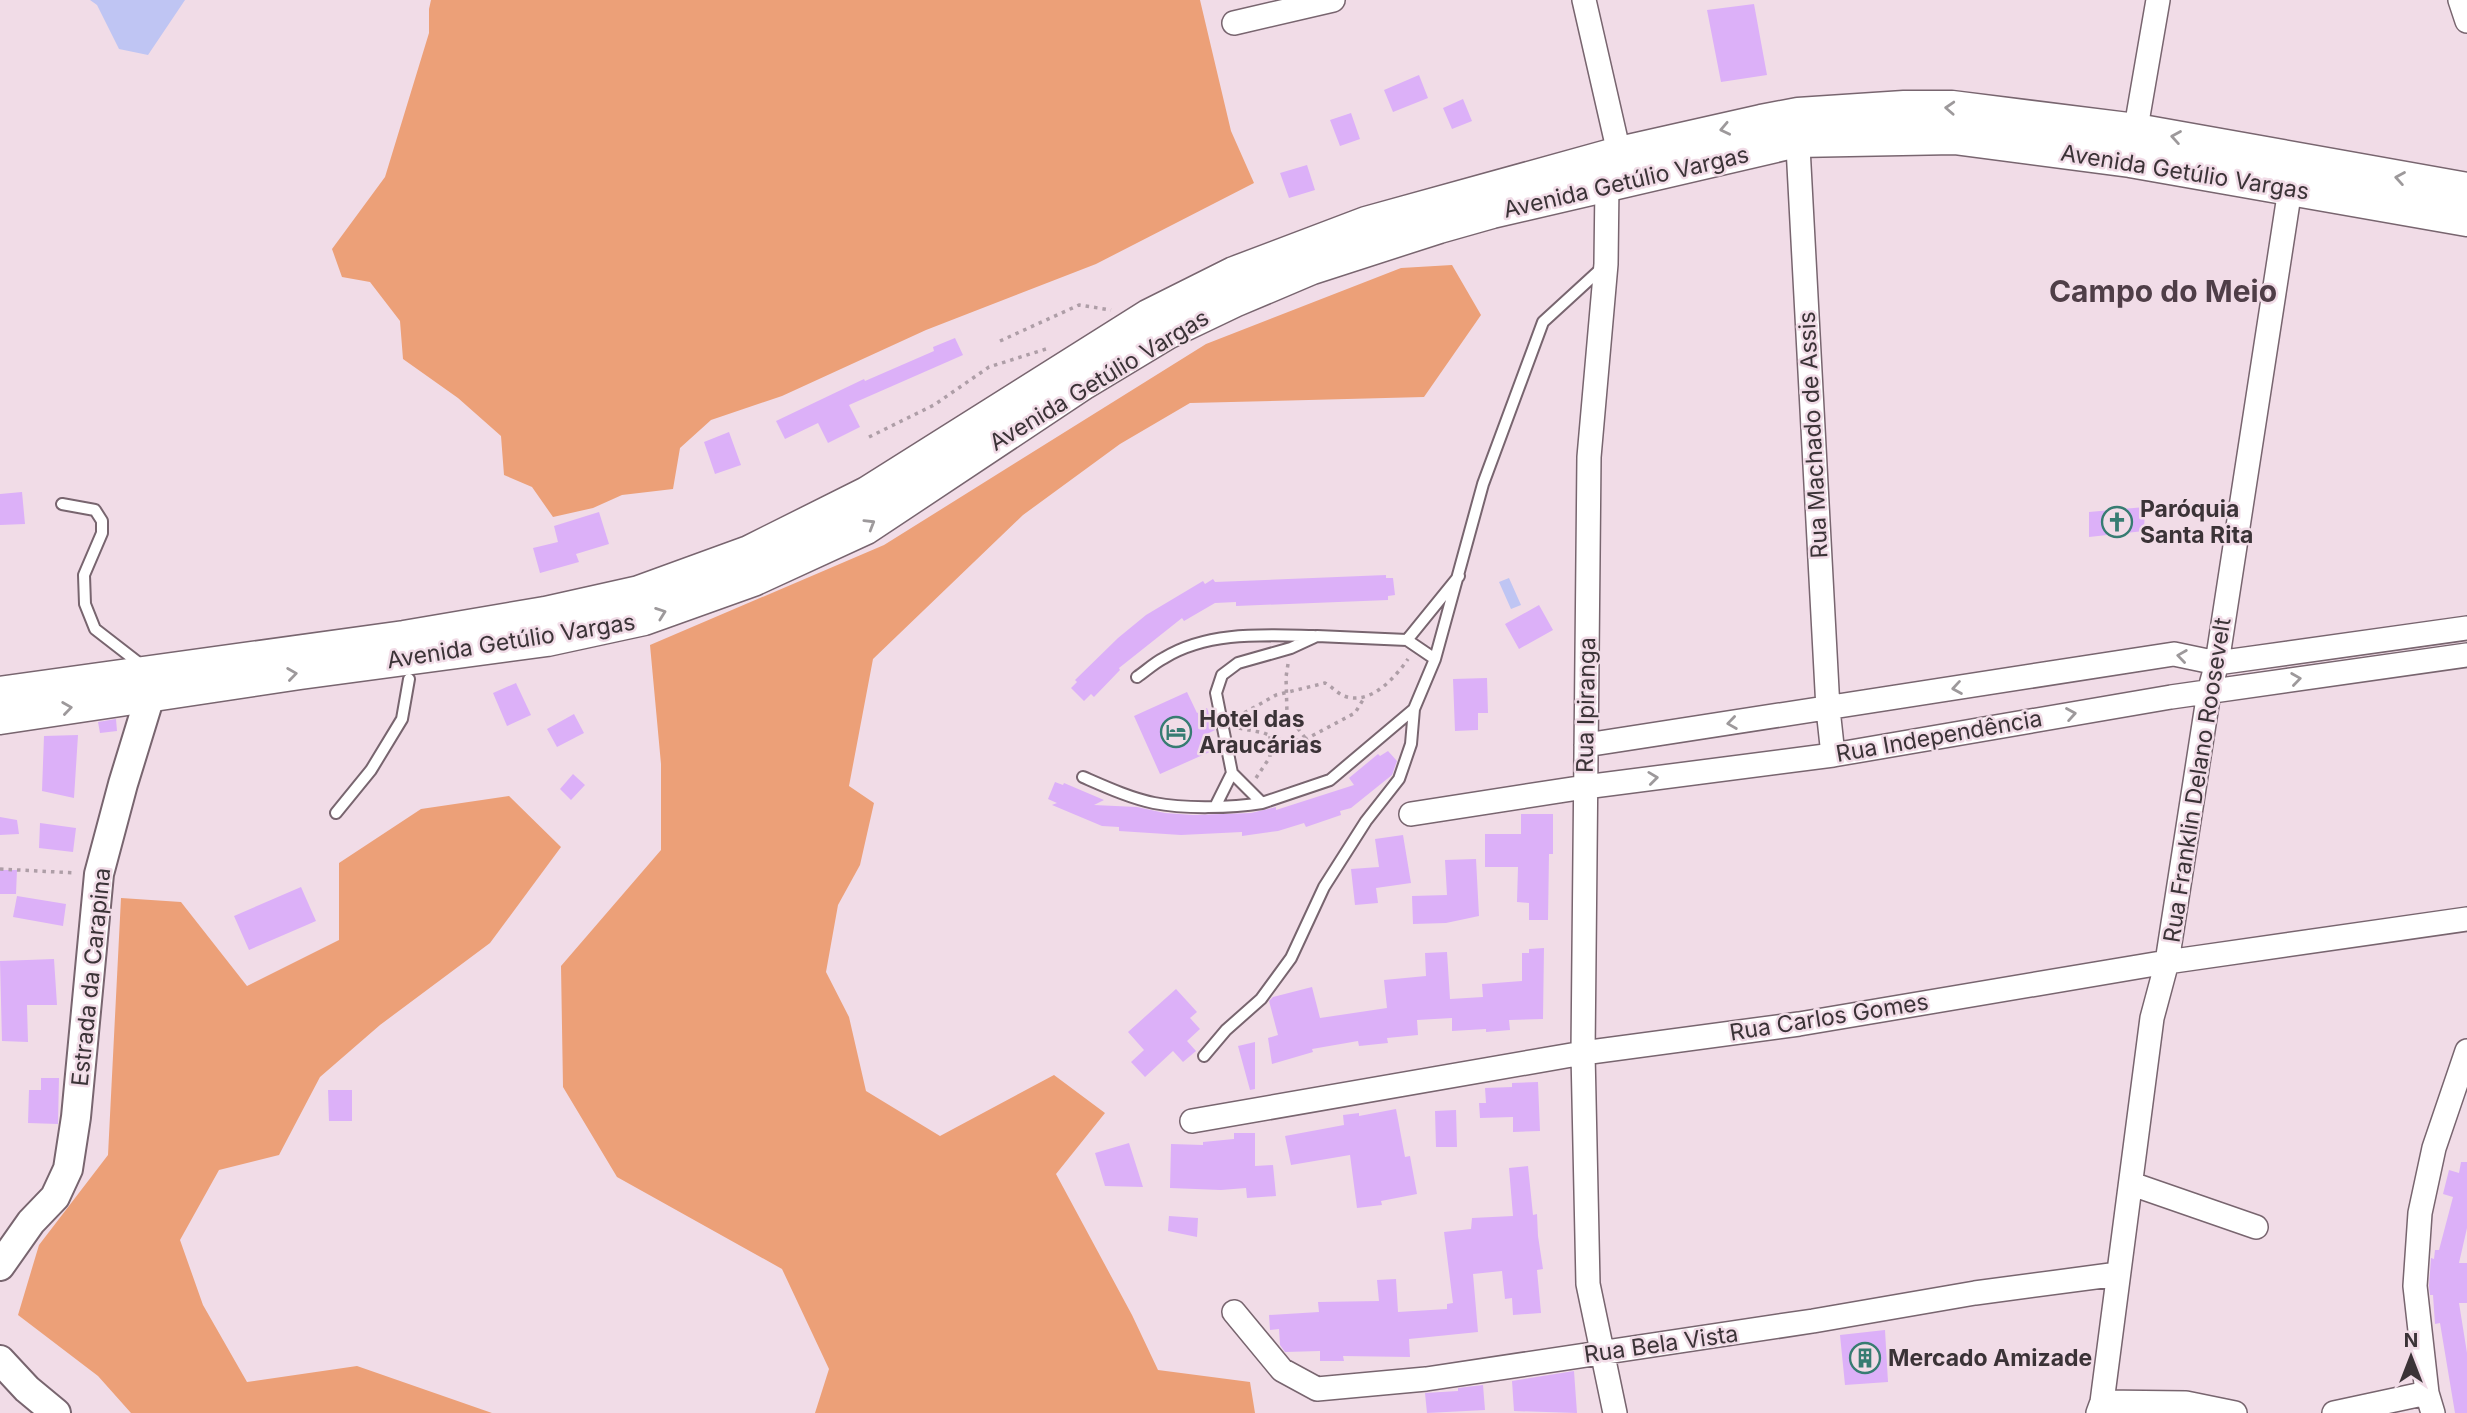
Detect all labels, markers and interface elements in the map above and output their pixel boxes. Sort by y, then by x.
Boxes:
one-way arrow [1945,101,1956,116]
one-way arrow [1719,121,1731,136]
one-way arrow [2170,130,2182,145]
street label: Avenida Getúlio Vargas [2059,139,2311,205]
street label: Avenida Getúlio Vargas [1501,140,1751,224]
one-way arrow [2394,171,2406,186]
district label: Campo do Meio [2049,273,2277,309]
street label: Avenida Getúlio Vargas [984,303,1214,457]
street label: Rua Machado de Assis [1793,311,1833,559]
place label: Paróquia Santa Rita [2140,495,2253,549]
church icon: Paróquia Santa Rita [2100,505,2134,539]
one-way arrow [863,519,876,532]
one-way arrow [655,607,667,621]
street label: Avenida Getúlio Vargas [385,608,637,674]
street label: Rua Franklin Delano Roosevelt [2157,615,2237,944]
street label: Rua Ipiranga [1571,637,1601,773]
one-way arrow [2176,649,2188,664]
one-way arrow [287,667,298,682]
one-way arrow [2290,671,2302,686]
one-way arrow [1951,681,1963,696]
one-way arrow [62,700,73,715]
street label: Rua Independência [1834,704,2044,768]
place label: Hotel das Araucárias [1199,705,1322,759]
one-way arrow [2066,707,2077,722]
hotel icon: Hotel das Araucárias [1159,715,1193,749]
one-way arrow [1726,715,1738,730]
one-way arrow [1647,771,1659,786]
street label: Estrada da Carapina [66,866,116,1088]
street label: Rua Carlos Gomes [1727,987,1931,1047]
street label: Rua Bela Vista [1582,1319,1740,1369]
north arrow [2376,1322,2446,1392]
text: N [2404,1329,2418,1352]
building icon: Mercado Amizade [1848,1341,1882,1375]
place label: Mercado Amizade [1888,1344,2092,1372]

